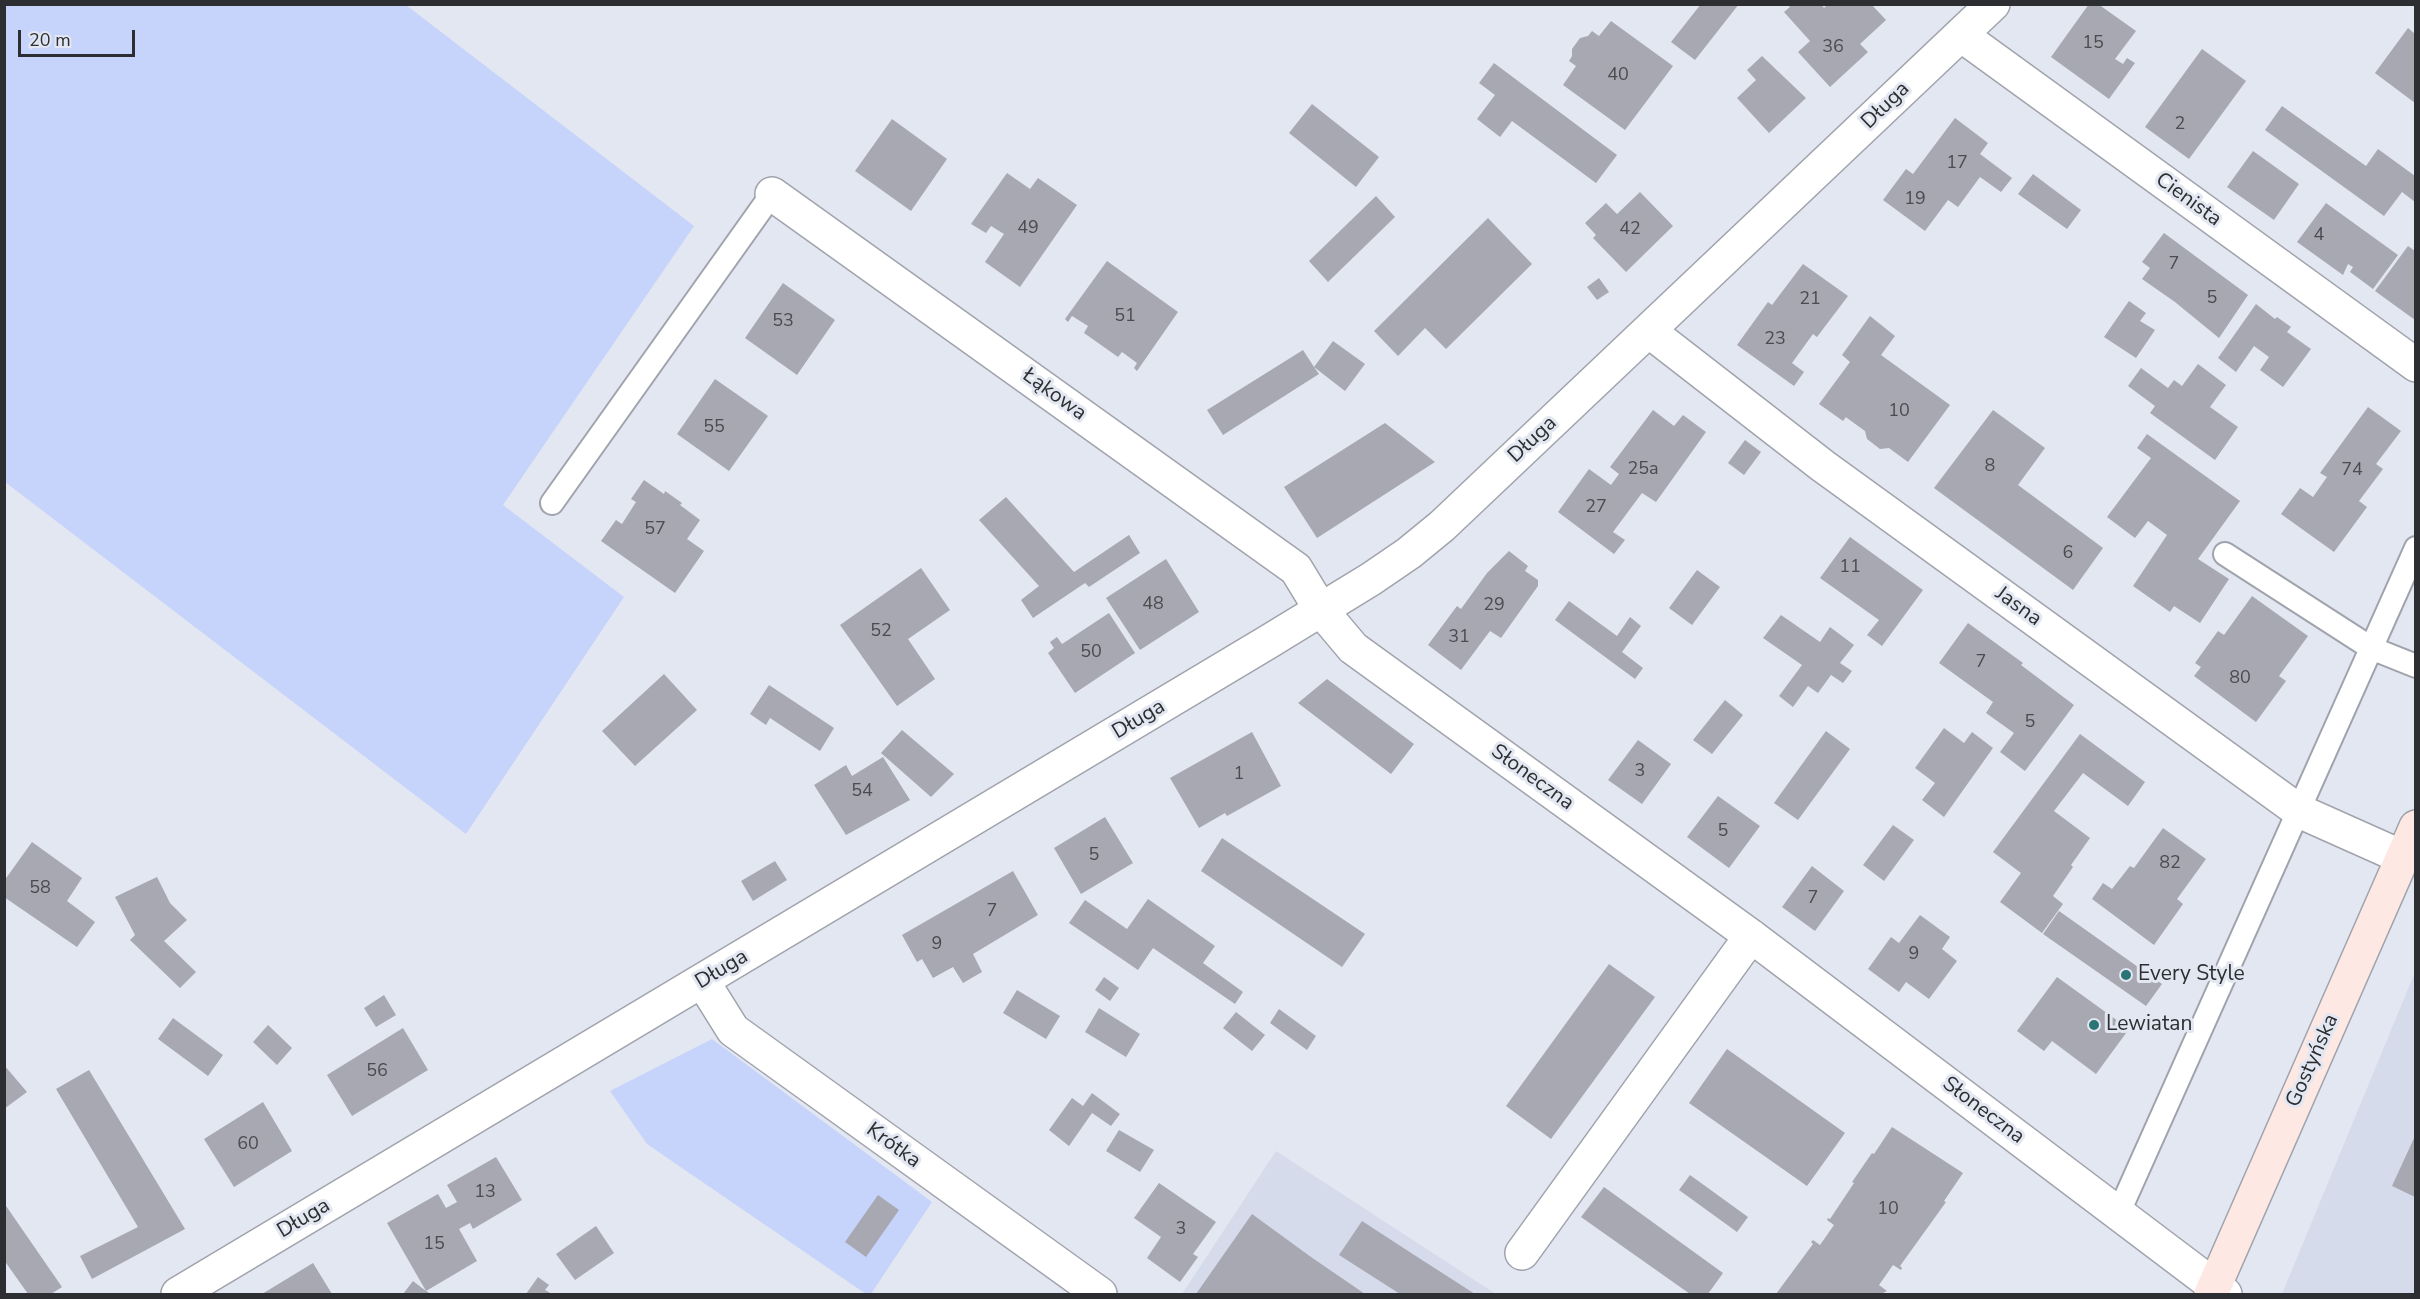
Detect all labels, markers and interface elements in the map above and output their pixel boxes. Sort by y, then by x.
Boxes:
scale bar [21,18,138,56]
text: 20 m [29,28,71,52]
house number: 15 [2082,33,2104,55]
house number: 36 [1822,37,1844,59]
house number: 40 [1607,65,1629,87]
street label: Długa [1857,77,1915,135]
house number: 2 [2175,114,2185,136]
house number: 17 [1946,153,1968,175]
street label: Cienista [2150,168,2226,232]
house number: 19 [1904,189,1926,211]
house number: 49 [1017,218,1039,240]
house number: 42 [1619,219,1641,241]
house number: 4 [2314,225,2324,247]
house number: 7 [2169,254,2179,276]
house number: 5 [2207,288,2217,310]
house number: 21 [1799,289,1821,311]
house number: 51 [1114,306,1136,328]
house number: 53 [772,311,794,333]
house number: 23 [1764,329,1786,351]
street label: Łąkowa [1017,363,1091,427]
house number: 10 [1888,401,1910,423]
street label: Długa [1504,411,1562,469]
house number: 55 [703,417,725,439]
house number: 8 [1985,456,1995,478]
house number: 25a [1627,459,1659,481]
house number: 74 [2341,460,2363,482]
house number: 27 [1585,497,1607,519]
house number: 57 [644,519,666,541]
house number: 6 [2063,543,2073,565]
house number: 11 [1839,557,1861,579]
street label: Jasna [1990,582,2046,632]
house number: 48 [1142,594,1164,616]
house number: 29 [1483,595,1505,617]
house number: 52 [870,621,892,643]
house number: 31 [1448,627,1470,649]
house number: 50 [1080,642,1102,664]
house number: 7 [1976,652,1986,674]
house number: 80 [2229,668,2251,690]
street label: Długa [1108,695,1170,745]
house number: 5 [2025,712,2035,734]
street label: Słoneczna [1486,740,1578,816]
house number: 3 [1635,761,1645,783]
house number: 1 [1234,764,1244,786]
house number: 54 [851,781,873,803]
house number: 5 [1718,821,1728,843]
house number: 5 [1089,845,1099,867]
house number: 82 [2159,853,2181,875]
house number: 58 [29,878,51,900]
house number: 7 [1808,888,1818,910]
house number: 7 [987,901,997,923]
house number: 9 [932,934,942,956]
house number: 9 [1909,944,1919,966]
street label: Długa [691,945,753,995]
place label: Every Style [2138,962,2245,988]
marker: Every Style [2119,968,2133,982]
street label: Gostyńska [2281,1011,2345,1111]
place label: Lewiatan [2106,1012,2192,1038]
marker: Lewiatan [2087,1018,2101,1032]
house number: 56 [366,1061,388,1083]
street label: Słoneczna [1937,1072,2029,1150]
street label: Krótka [861,1118,925,1174]
house number: 60 [237,1134,259,1156]
house number: 13 [474,1182,496,1204]
street label: Długa [273,1194,335,1244]
house number: 10 [1877,1199,1899,1221]
house number: 3 [1176,1219,1186,1241]
house number: 15 [423,1234,445,1256]

